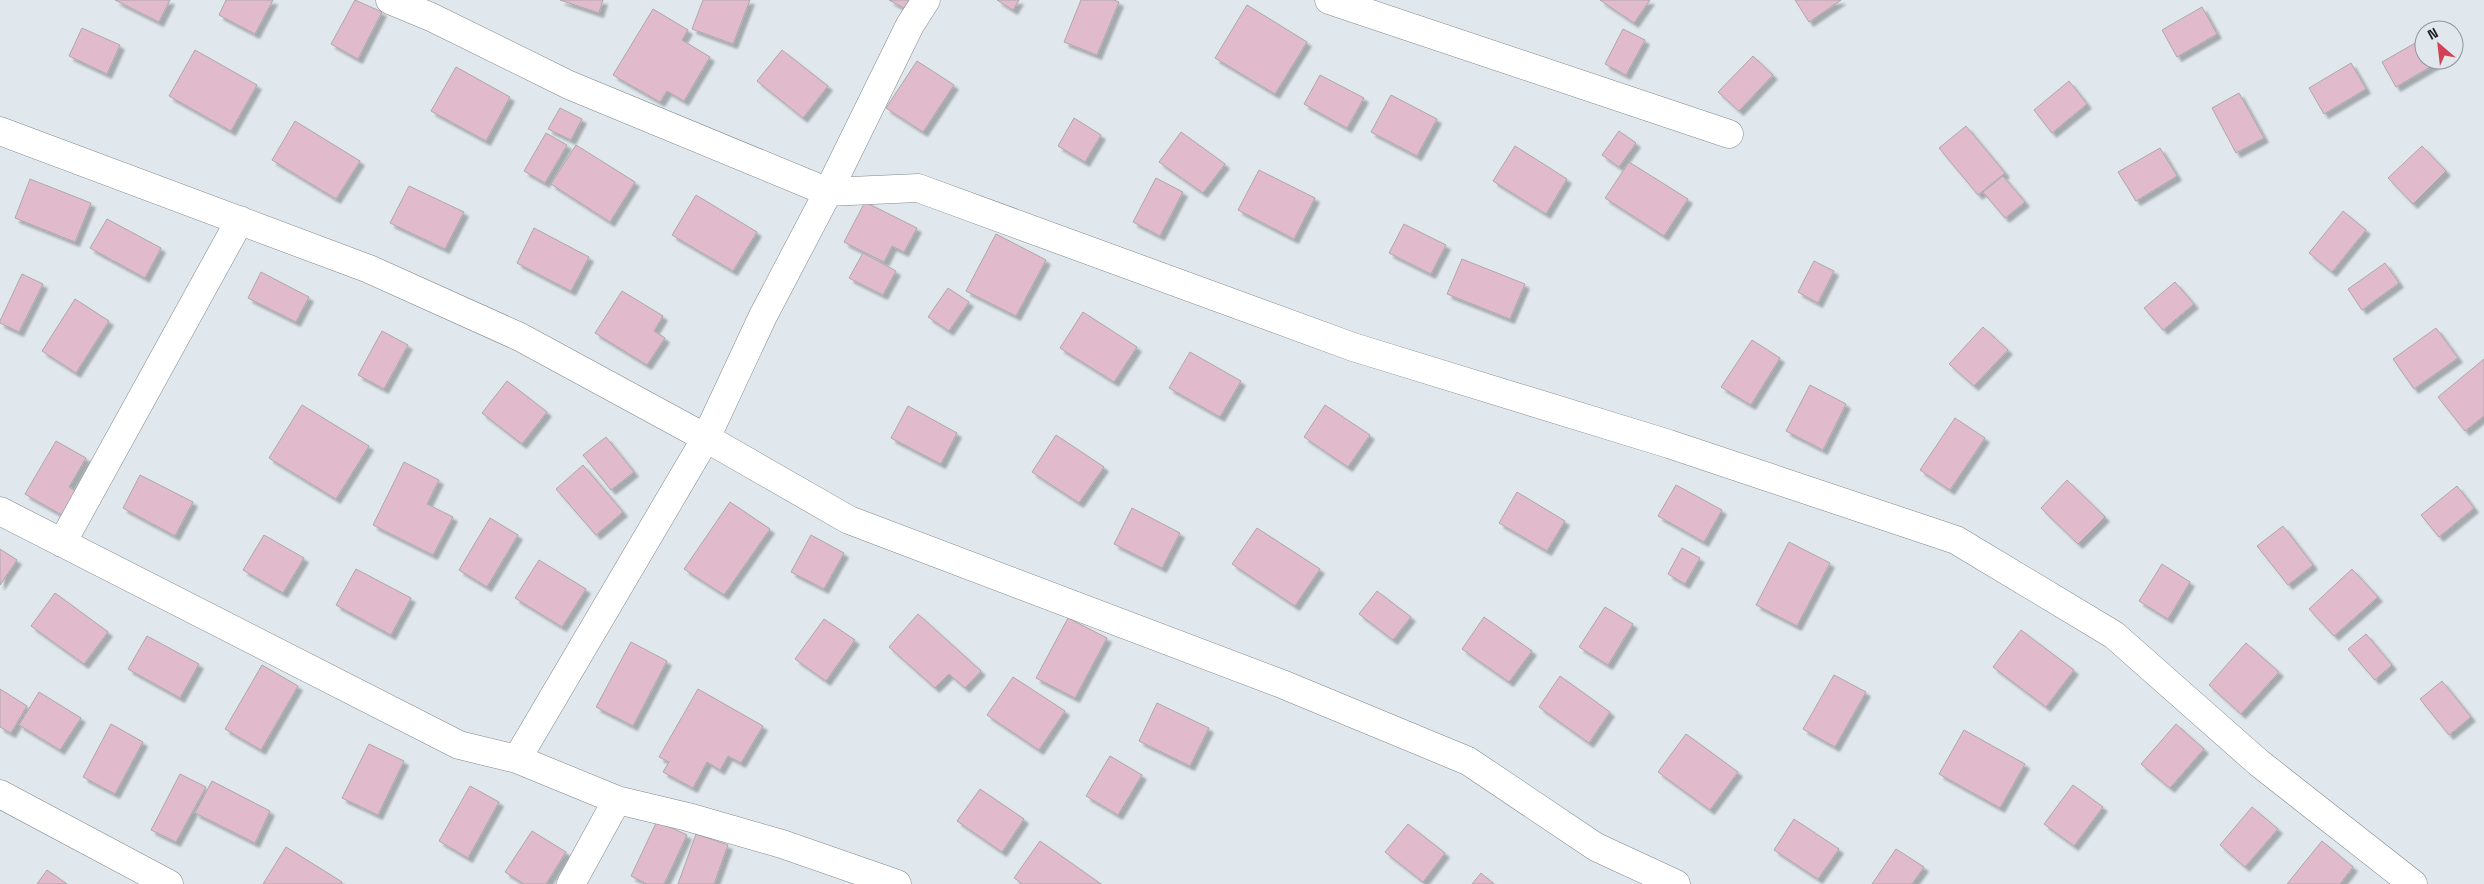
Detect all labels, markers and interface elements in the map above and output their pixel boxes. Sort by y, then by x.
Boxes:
north arrow [2414,20,2464,70]
text: N [2425,23,2441,44]

